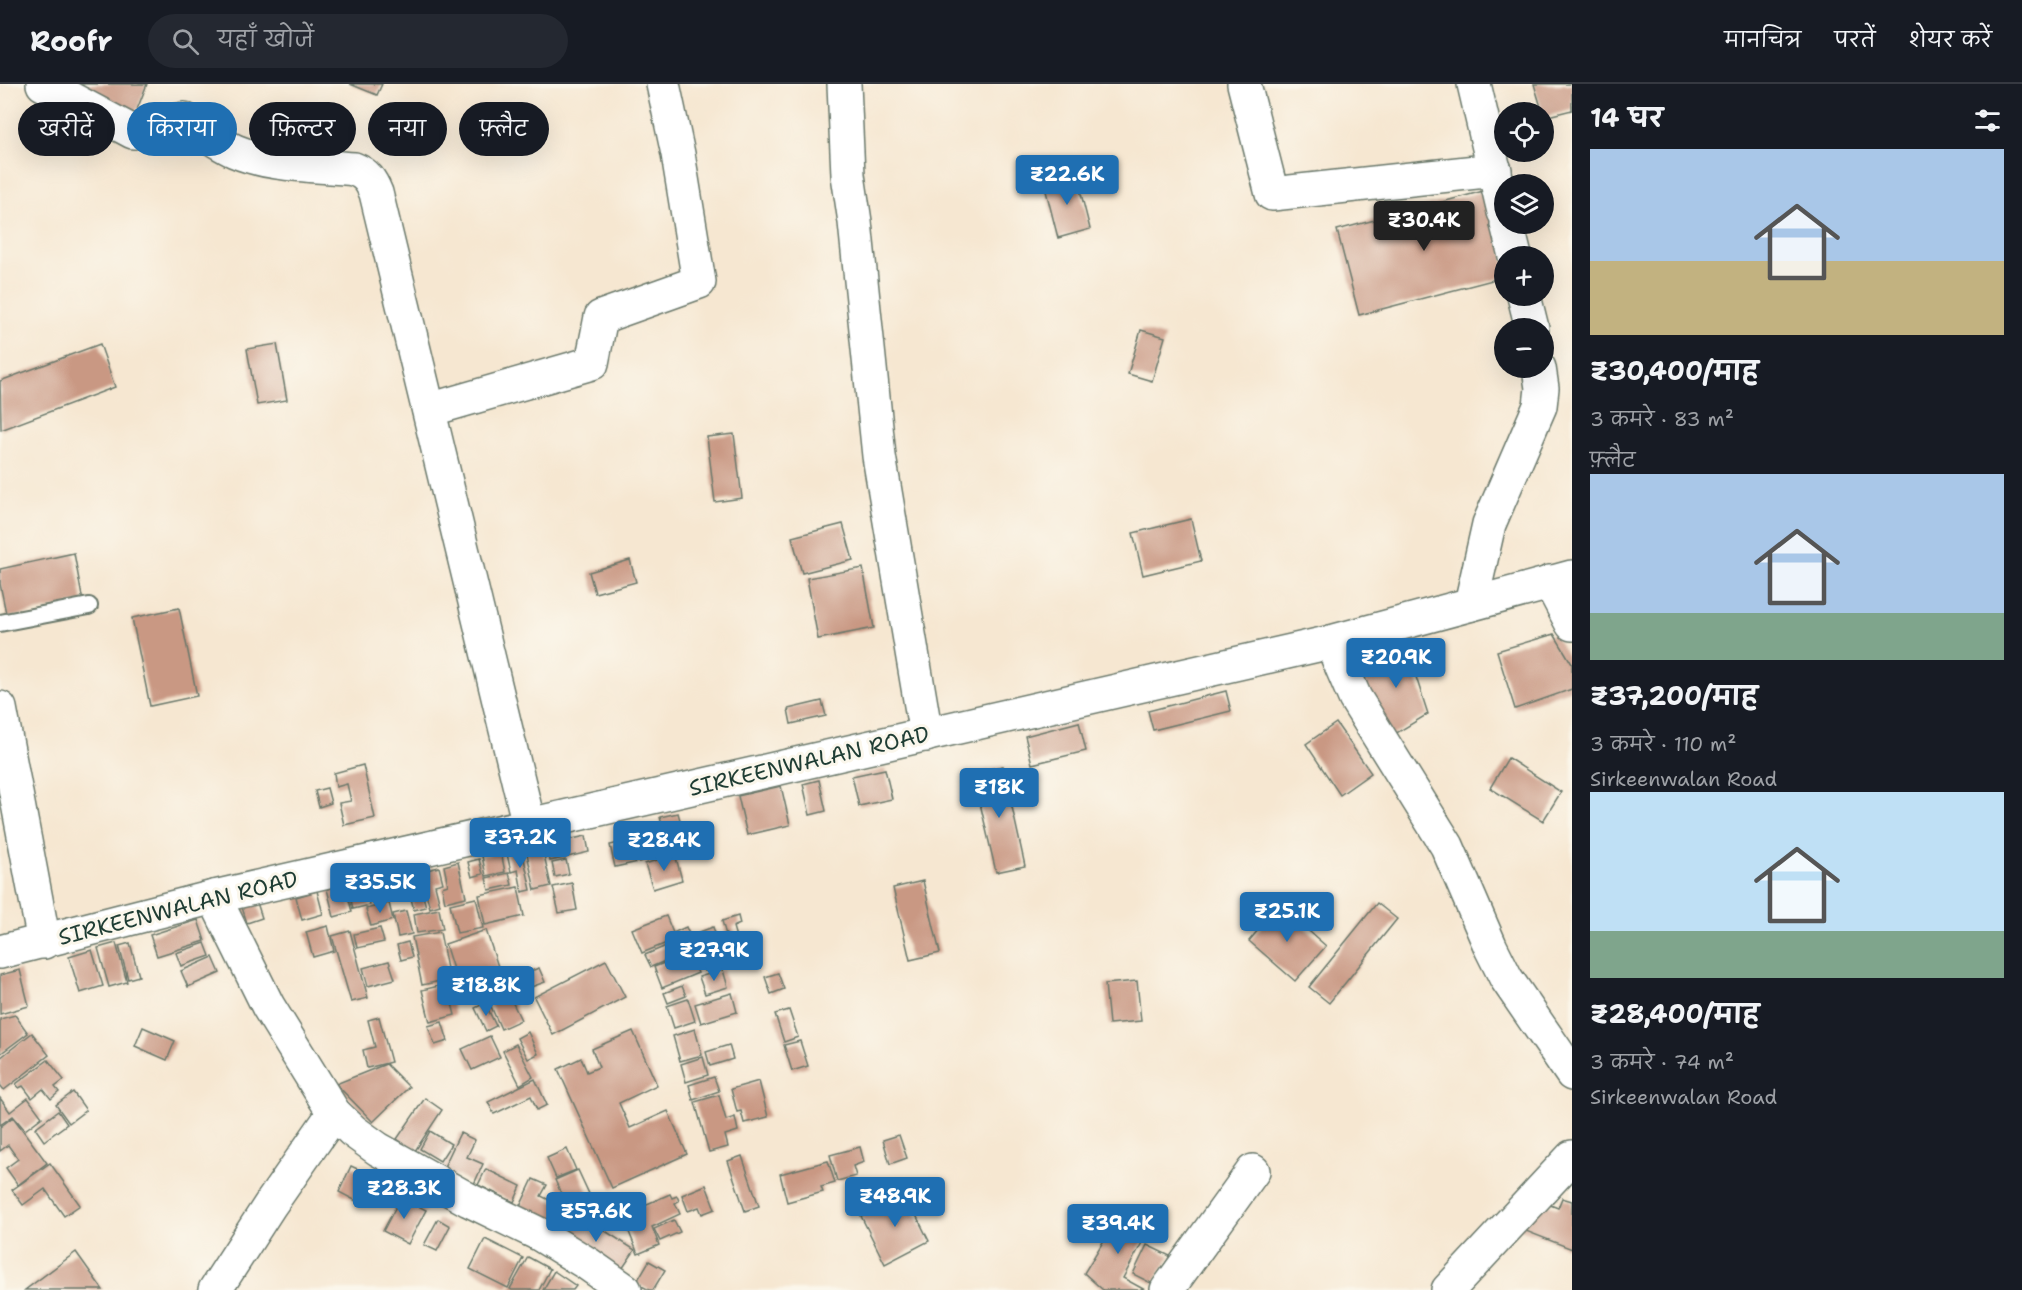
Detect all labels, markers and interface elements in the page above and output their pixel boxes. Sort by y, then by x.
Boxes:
search box [148,14,568,68]
text: Roofr [30,22,112,60]
icon: search [169,25,202,58]
text: यहाँ खोजें [217,25,314,54]
text: मानचित्र [1724,26,1801,54]
text: परतें [1834,26,1876,54]
text: शेयर करें [1909,26,1992,54]
text: 14 घर [1590,100,1663,135]
chip: खरीदें [18,102,115,156]
chip: किराया [127,102,237,156]
chip: फ़िल्टर [249,102,356,156]
chip: नया [368,102,447,156]
chip: फ़्लैट [459,102,549,156]
map controls [1494,102,1554,378]
button: locate [1494,102,1554,162]
icon: filters [1971,104,2004,137]
pin: ₹22.6K [1018,155,1116,206]
text: ₹22.6K [1030,161,1104,187]
button: layers [1494,174,1554,234]
icon: home [1743,188,1851,296]
pin: ₹30.4K [1375,201,1473,252]
text: ₹30.4K [1388,207,1460,233]
button: + [1494,246,1554,306]
button: − [1494,318,1554,378]
text: ₹30,400/माह [1590,353,1759,388]
text: 3 कमरे · 83 m² [1590,406,1734,432]
text: फ़्लैट [1590,447,1636,473]
icon: home [1743,513,1851,621]
pin: ₹20.9K [1347,638,1445,689]
text: ₹20.9K [1360,644,1432,670]
text: ₹37,200/माह [1590,678,1758,713]
street label: SIRKEENWALAN ROAD [686,719,932,803]
text: 3 कमरे · 110 m² [1590,731,1736,757]
text: Sirkeenwalan Road [1590,766,1777,792]
pin: ₹18K [963,768,1035,819]
text: ₹18K [974,774,1024,800]
pin: ₹37.2K [471,818,569,869]
pin: ₹28.4K [615,821,713,872]
text: ₹37.2K [484,824,556,850]
text: ₹28.4K [627,827,701,853]
icon: home [1743,831,1851,939]
pin: ₹35.5K [331,863,429,914]
street label: SIRKEENWALAN ROAD [55,864,301,952]
text: ₹35.5K [344,869,416,895]
pin: ₹25.1K [1238,892,1336,943]
text: ₹25.1K [1254,898,1320,924]
pin: ₹27.9K [665,931,763,982]
text: ₹27.9K [679,937,749,963]
pin: ₹18.8K [437,966,535,1017]
text: ₹18.8K [451,972,521,998]
text: ₹28,400/माह [1590,996,1759,1031]
text: 3 कमरे · 74 m² [1590,1049,1734,1075]
text: Sirkeenwalan Road [1590,1084,1777,1110]
pin: ₹28.3K [355,1169,453,1220]
text: ₹28.3K [367,1175,441,1201]
pin: ₹48.9K [846,1177,944,1228]
text: ₹48.9K [859,1183,931,1209]
pin: ₹57.6K [547,1192,645,1243]
text: ₹57.6K [560,1198,632,1224]
pin: ₹39.4K [1069,1204,1167,1255]
text: ₹39.4K [1081,1210,1155,1236]

